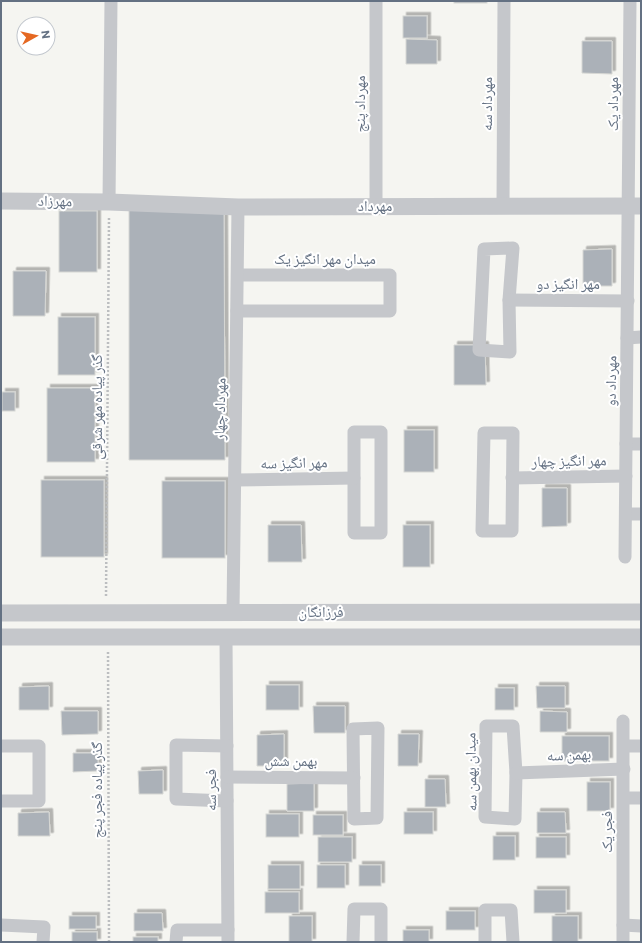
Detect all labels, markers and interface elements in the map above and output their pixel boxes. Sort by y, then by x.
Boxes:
north arrow [16,16,56,56]
text: N [39,30,53,40]
street label: مهرداد پنج [350,75,370,133]
street label: مهرداد سه [477,77,496,131]
street label: مهرداد یک [603,77,622,131]
street label: مهرزاد [38,191,72,210]
street label: مهرداد [358,196,392,215]
street label: میدان مهر انگیز یک [274,249,376,269]
street label: مهر انگیز دو [536,274,600,293]
street label: گذر پیاده مهر شرقی [87,354,107,460]
street label: مهرداد دو [601,355,620,407]
street label: مهرداد چهار [209,378,230,441]
street label: مهر انگیز چهار [530,450,607,471]
street label: مهر انگیز سه [260,452,328,473]
street label: فرزانگان [298,602,344,622]
street label: میدان بهمن سه [460,732,482,812]
street label: گذر پیاده فجر پنج [87,742,107,838]
street label: بهمن سه [546,744,592,766]
street label: بهمن شش [265,751,317,771]
street label: فجر سه [201,769,220,811]
street label: فجر یک [597,811,616,853]

